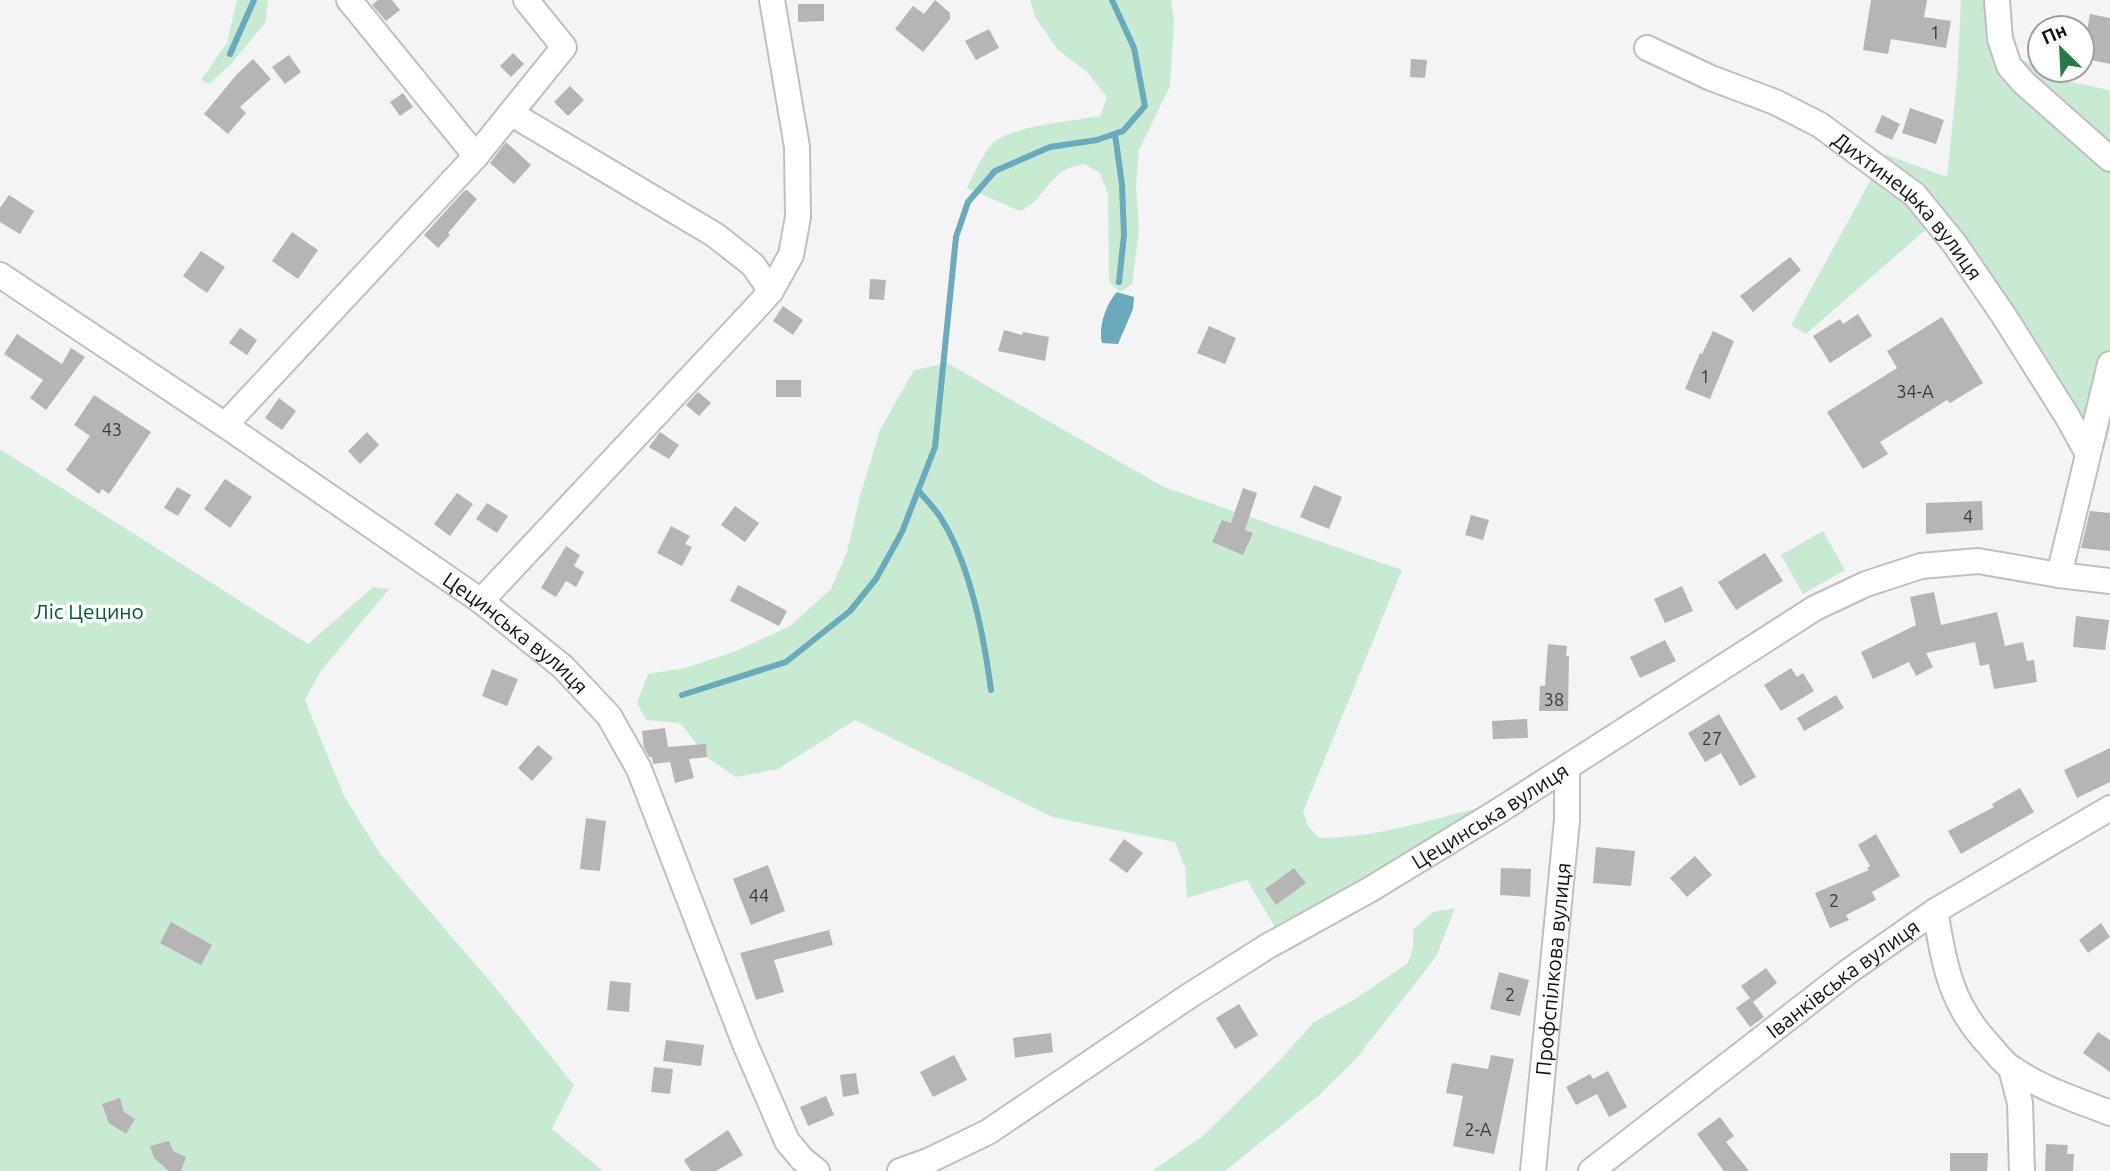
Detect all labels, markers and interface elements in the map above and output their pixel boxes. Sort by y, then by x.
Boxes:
north arrow [2026,14,2096,84]
text: Пн [2038,18,2070,49]
house number: 1 [1930,22,1940,42]
street label: Дихтинецька вулиця [1828,127,1988,284]
house number: 1 [1700,366,1710,386]
house number: 34-А [1896,381,1934,401]
house number: 43 [102,419,122,439]
house number: 4 [1963,506,1973,526]
street label: Цецинська вулиця [439,567,593,698]
park label: Ліс Цецино [34,599,144,623]
house number: 38 [1544,689,1564,709]
house number: 27 [1702,728,1722,748]
street label: Цецинська вулиця [1407,758,1573,873]
street label: Профспілкова вулиця [1530,861,1575,1077]
house number: 44 [749,885,769,905]
house number: 2 [1829,890,1839,910]
street label: Іванківська вулиця [1761,914,1924,1043]
house number: 2 [1505,984,1515,1004]
house number: 2-А [1464,1119,1492,1139]

